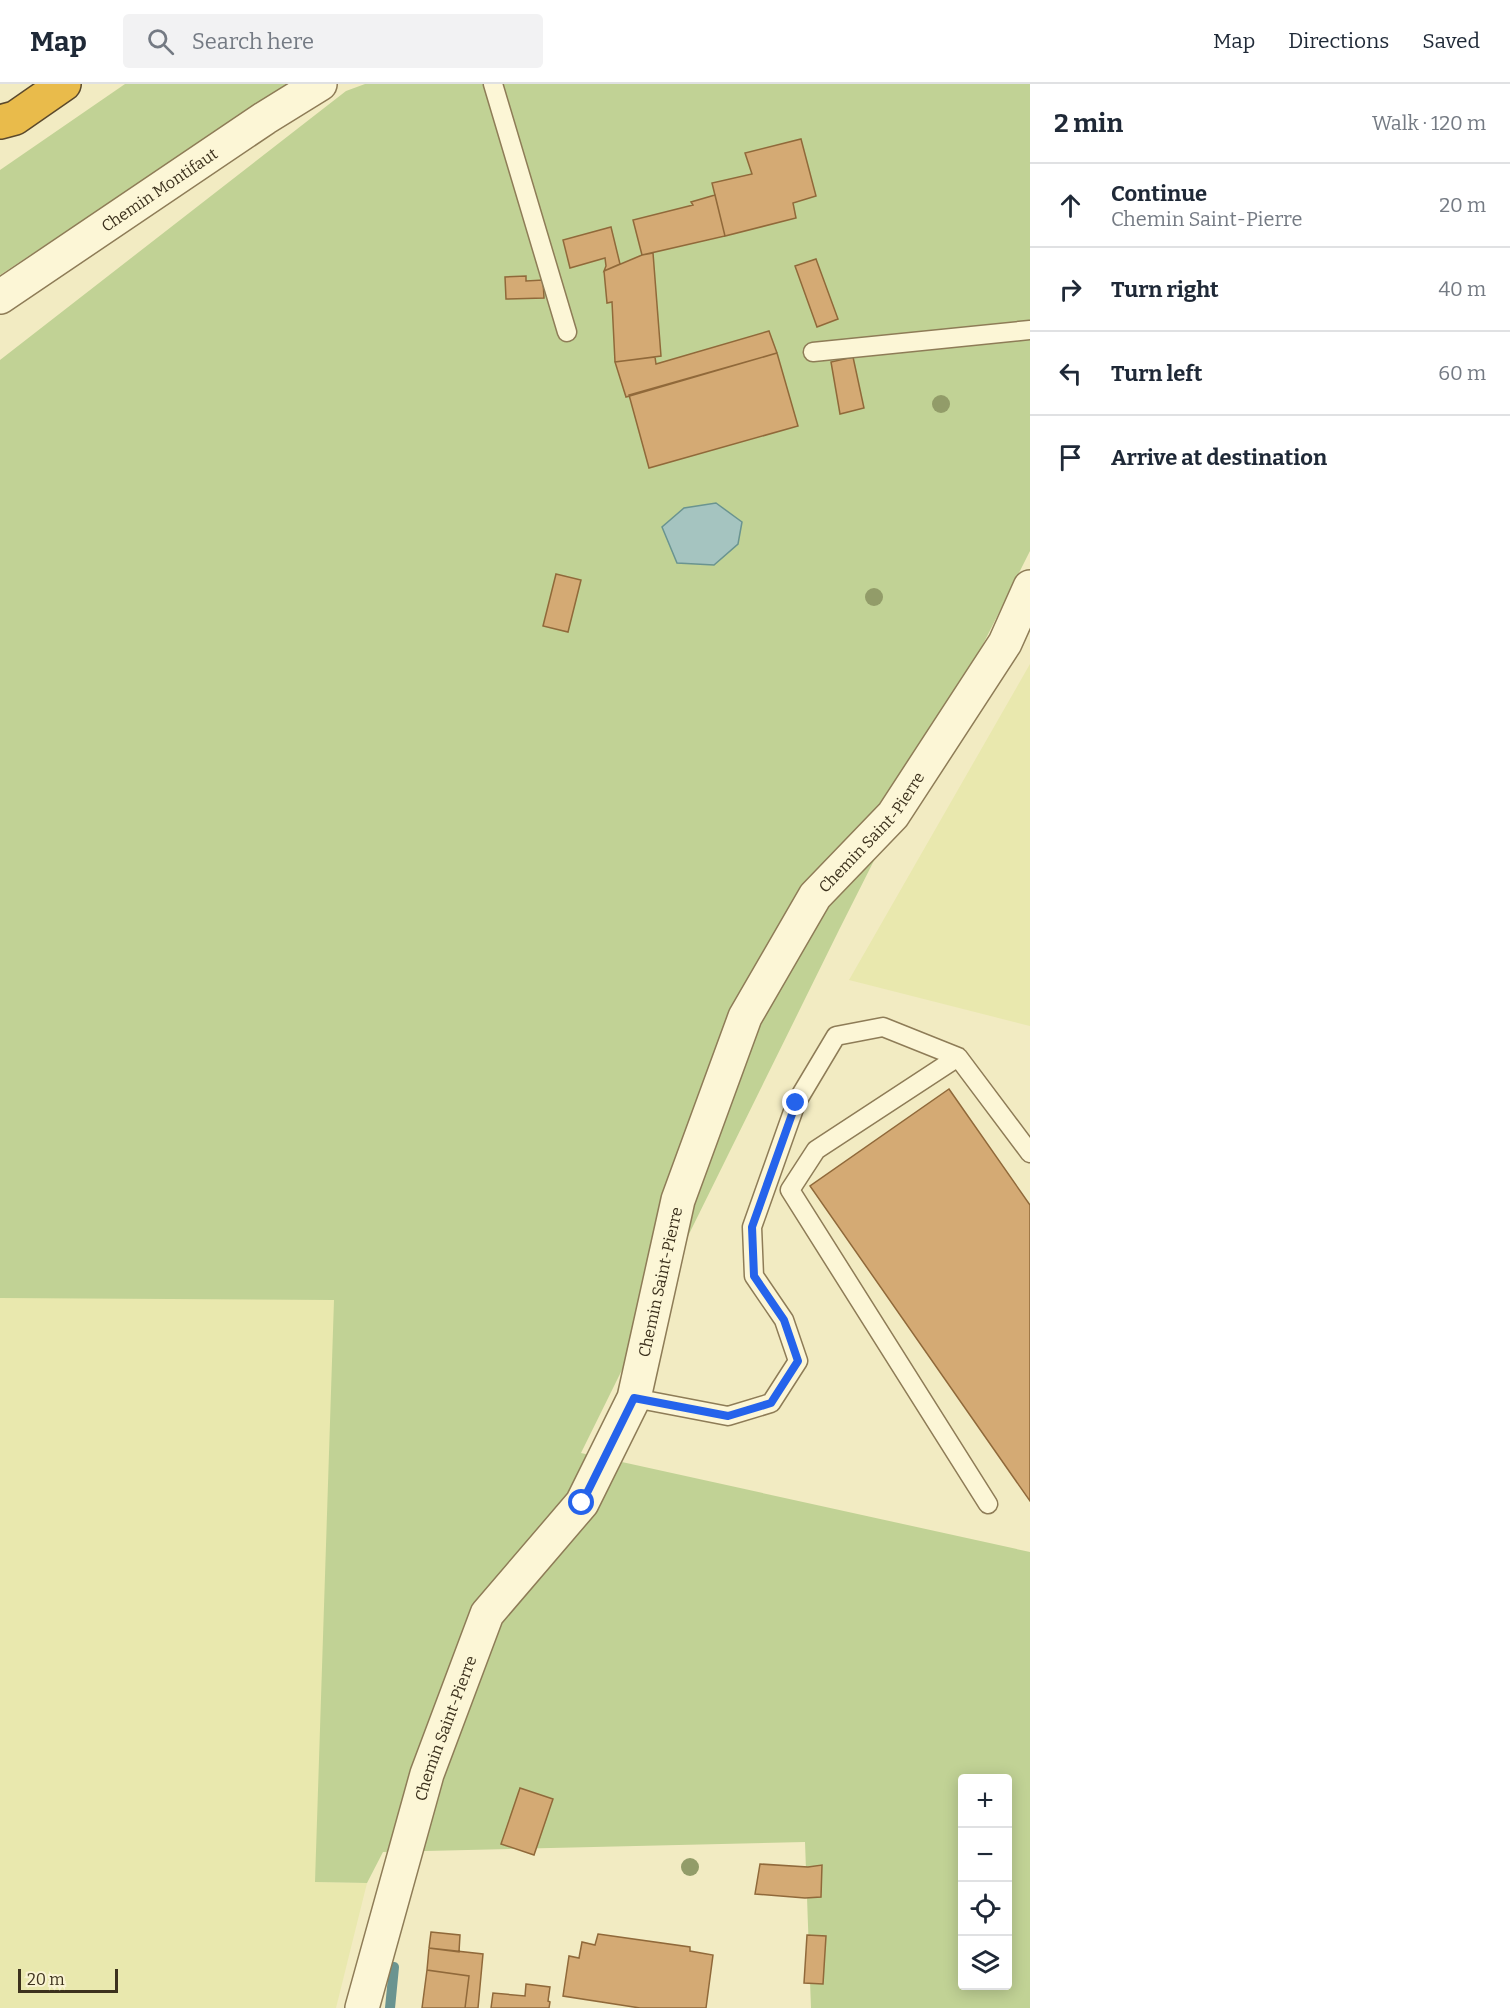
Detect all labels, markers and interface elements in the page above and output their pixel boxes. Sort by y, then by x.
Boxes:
search box [123,14,543,68]
text: Map [30,25,87,58]
icon: search [144,25,177,58]
text: Search here [192,28,314,55]
text: Map [1213,28,1255,54]
text: Directions [1288,28,1389,54]
text: Saved [1422,28,1480,54]
text: 2 min [1054,108,1123,139]
text: Walk · 120 m [1372,111,1486,135]
street label: Chemin Montifaut [98,144,221,236]
text: Continue [1111,180,1207,207]
icon: ahead [1054,189,1087,222]
text: 20 m [1439,193,1486,217]
text: Chemin Saint-Pierre [1111,207,1302,231]
icon: right [1054,273,1087,306]
text: Turn right [1111,276,1219,303]
text: 40 m [1438,277,1486,301]
icon: left [1054,357,1087,390]
text: Turn left [1111,360,1203,387]
text: 60 m [1438,361,1486,385]
icon: arrive [1054,441,1087,474]
text: Arrive at destination [1111,444,1327,471]
street label: Chemin Saint-Pierre [815,768,928,897]
route end [782,1089,808,1115]
street label: Chemin Saint-Pierre [634,1205,686,1359]
route start [568,1489,594,1515]
street label: Chemin Saint-Pierre [411,1653,481,1803]
map controls [958,1774,1012,1990]
button: + [958,1774,1012,1828]
button: − [958,1828,1012,1882]
button: locate [958,1882,1012,1936]
button: layers [958,1936,1012,1990]
scale bar [18,1966,118,1994]
text: 20 m [27,1970,64,1989]

